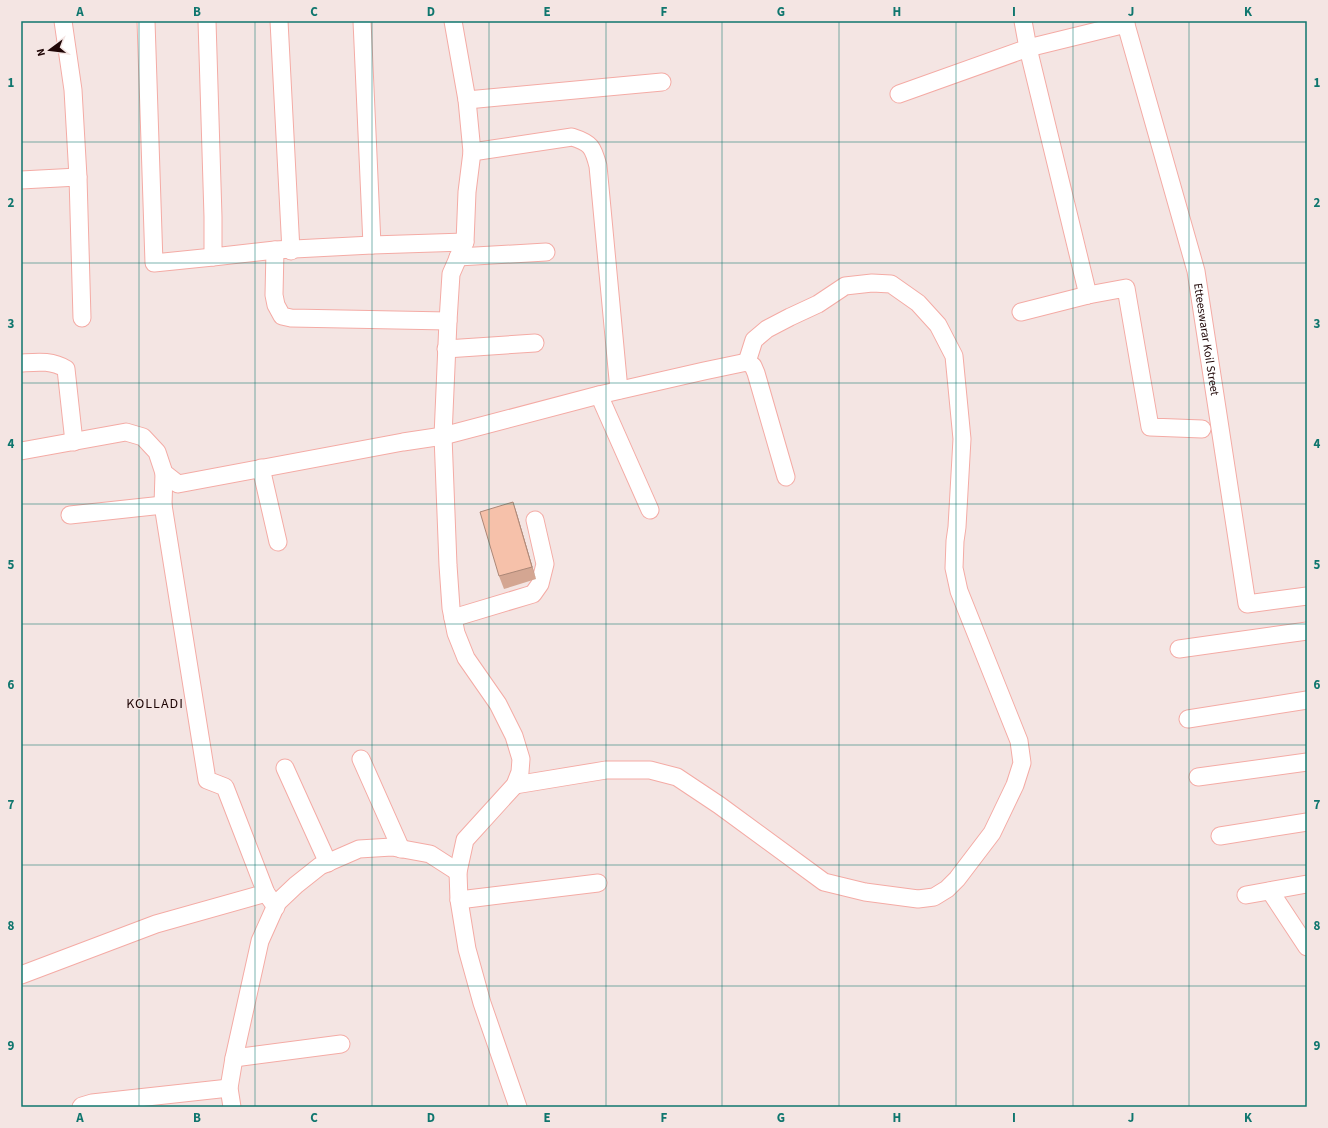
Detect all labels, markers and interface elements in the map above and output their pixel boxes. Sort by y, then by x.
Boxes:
text: A [75,3,84,21]
text: B [193,3,201,21]
text: C [310,3,318,21]
text: D [427,3,435,21]
text: E [543,3,551,21]
text: F [661,3,668,21]
text: G [777,3,785,21]
text: H [893,3,901,21]
text: I [1012,3,1016,21]
text: J [1128,3,1134,21]
text: K [1244,3,1253,21]
north arrow [30,30,70,70]
text: N [33,47,49,58]
text: 1 [8,74,15,92]
text: 1 [1314,74,1321,92]
text: 2 [8,194,15,212]
text: 2 [1314,194,1321,212]
street label: Etteeswarar Koil Street [1189,282,1223,397]
text: 3 [8,315,15,333]
text: 3 [1314,315,1321,333]
text: 4 [8,435,15,453]
text: 4 [1314,435,1321,453]
text: 5 [8,556,15,574]
text: 5 [1314,556,1321,574]
text: 6 [8,676,15,694]
text: 6 [1314,676,1321,694]
district label: KOLLADI [126,694,184,714]
text: 7 [8,796,15,814]
text: 7 [1314,796,1321,814]
text: 8 [8,917,15,935]
text: 8 [1314,917,1321,935]
text: 9 [8,1037,15,1055]
text: 9 [1314,1037,1321,1055]
text: A [75,1109,84,1127]
text: B [193,1109,201,1127]
text: C [310,1109,318,1127]
text: D [427,1109,435,1127]
text: E [543,1109,551,1127]
text: F [661,1109,668,1127]
text: G [777,1109,785,1127]
text: H [893,1109,901,1127]
text: I [1012,1109,1016,1127]
text: J [1128,1109,1134,1127]
text: K [1244,1109,1253,1127]

